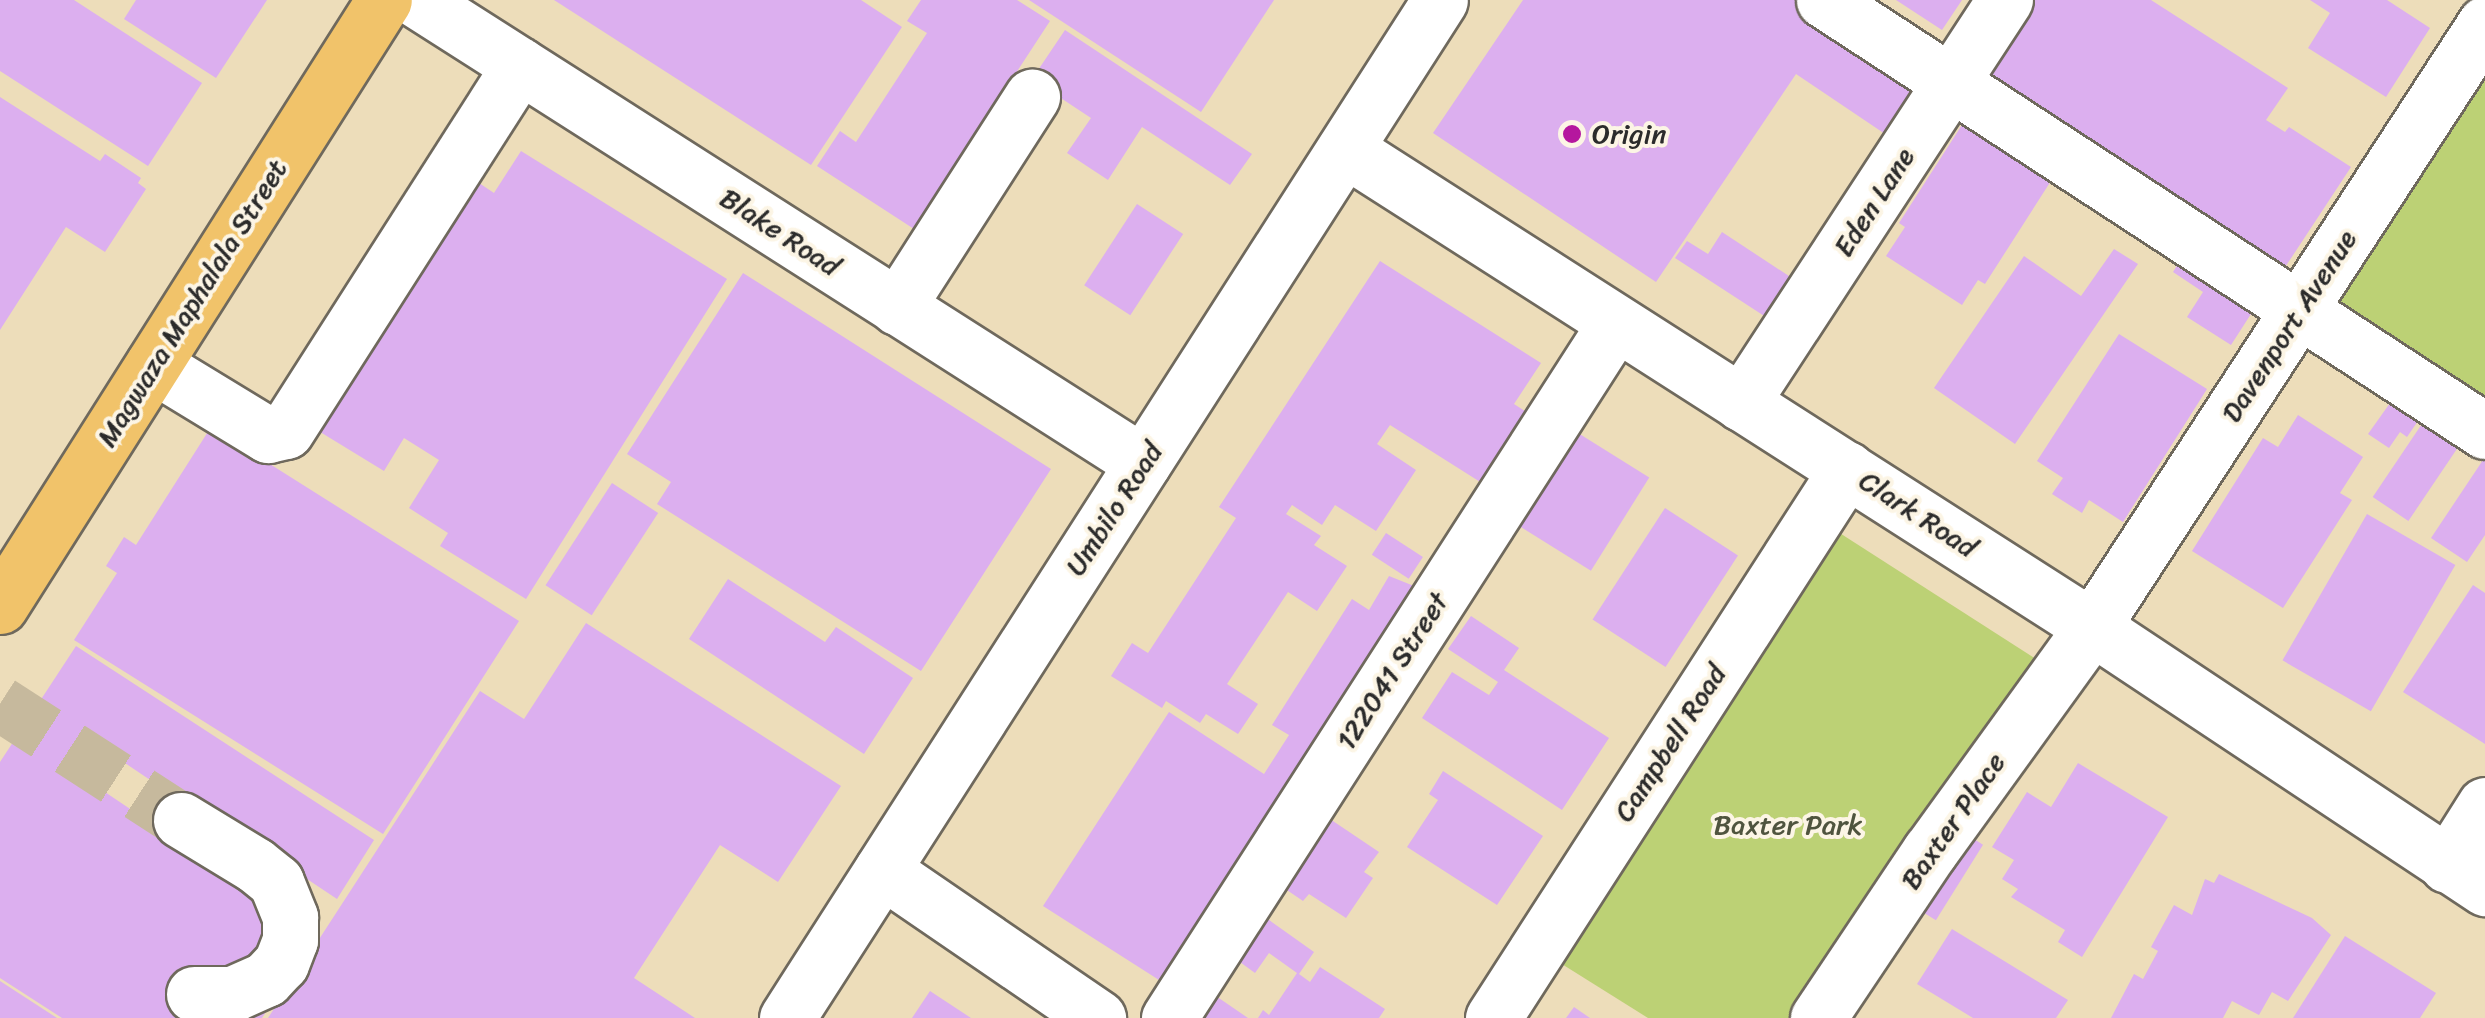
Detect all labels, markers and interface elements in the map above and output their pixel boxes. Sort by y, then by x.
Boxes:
place label: Origin [1592,117,1666,151]
marker: Origin [1561,123,1583,145]
street label: Eden Lane [1826,141,1922,263]
street label: Magwaza Maphalala Street [90,153,294,453]
street label: Blake Road [714,181,846,283]
street label: Davenport Avenue [2214,224,2364,428]
street label: Umbilo Road [1058,436,1170,582]
street label: Clark Road [1853,464,1983,564]
street label: 122041 Street [1329,586,1455,756]
street label: Campbell Road [1607,658,1733,828]
street label: Baxter Place [1894,746,2012,896]
park label: Baxter Park [1714,808,1862,842]

